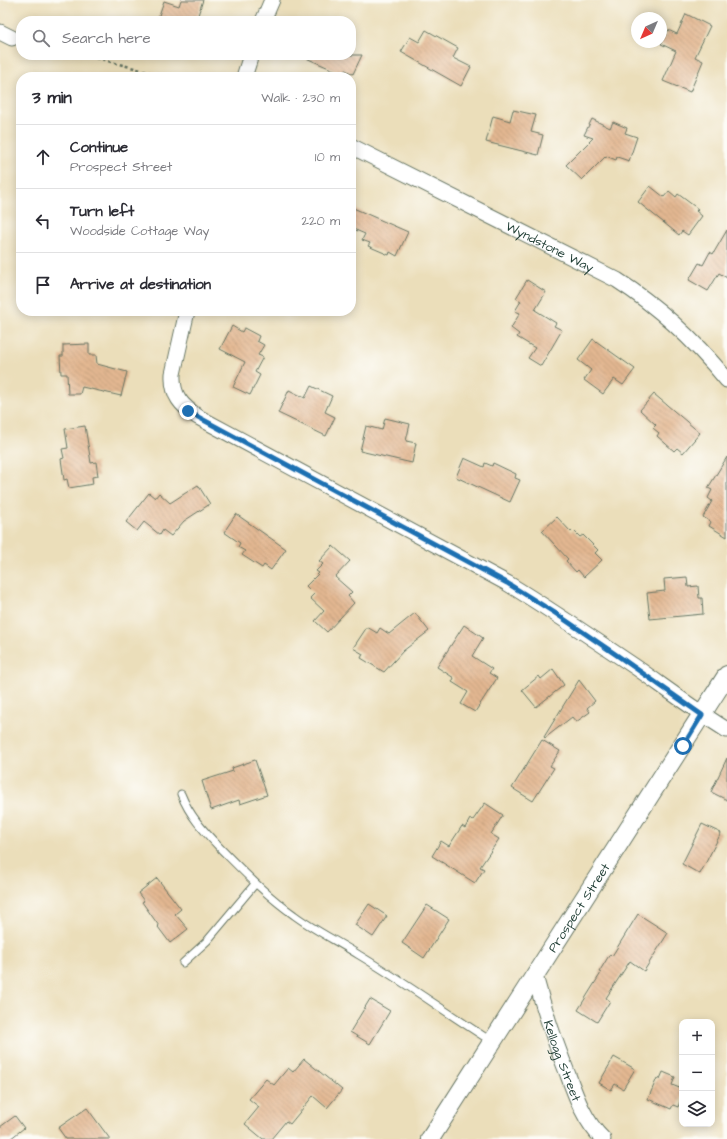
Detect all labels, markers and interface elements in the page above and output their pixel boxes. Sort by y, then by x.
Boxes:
north arrow [631,12,667,48]
search box [16,16,356,60]
icon: search [30,27,52,49]
text: Search here [62,28,151,49]
text: 3 min [32,86,72,110]
text: Walk · 230 m [261,89,340,107]
text: Continue [70,137,128,158]
icon: ahead [32,146,54,168]
text: 10 m [315,148,340,166]
text: Prospect Street [70,158,172,176]
text: Turn left [70,201,134,222]
icon: left [32,210,54,232]
text: 220 m [302,212,340,230]
street label: Wyndstone Way [503,217,597,278]
text: Woodside Cottage Way [70,222,209,240]
icon: arrive [32,274,54,296]
text: Arrive at destination [70,274,211,295]
route end [179,402,197,420]
route start [674,737,692,755]
street label: Prospect Street [544,859,615,956]
street label: Kellogg Street [539,1018,585,1105]
map controls [679,1019,715,1127]
button: + [679,1019,715,1055]
button: − [679,1055,715,1091]
button: layers [679,1091,715,1127]

